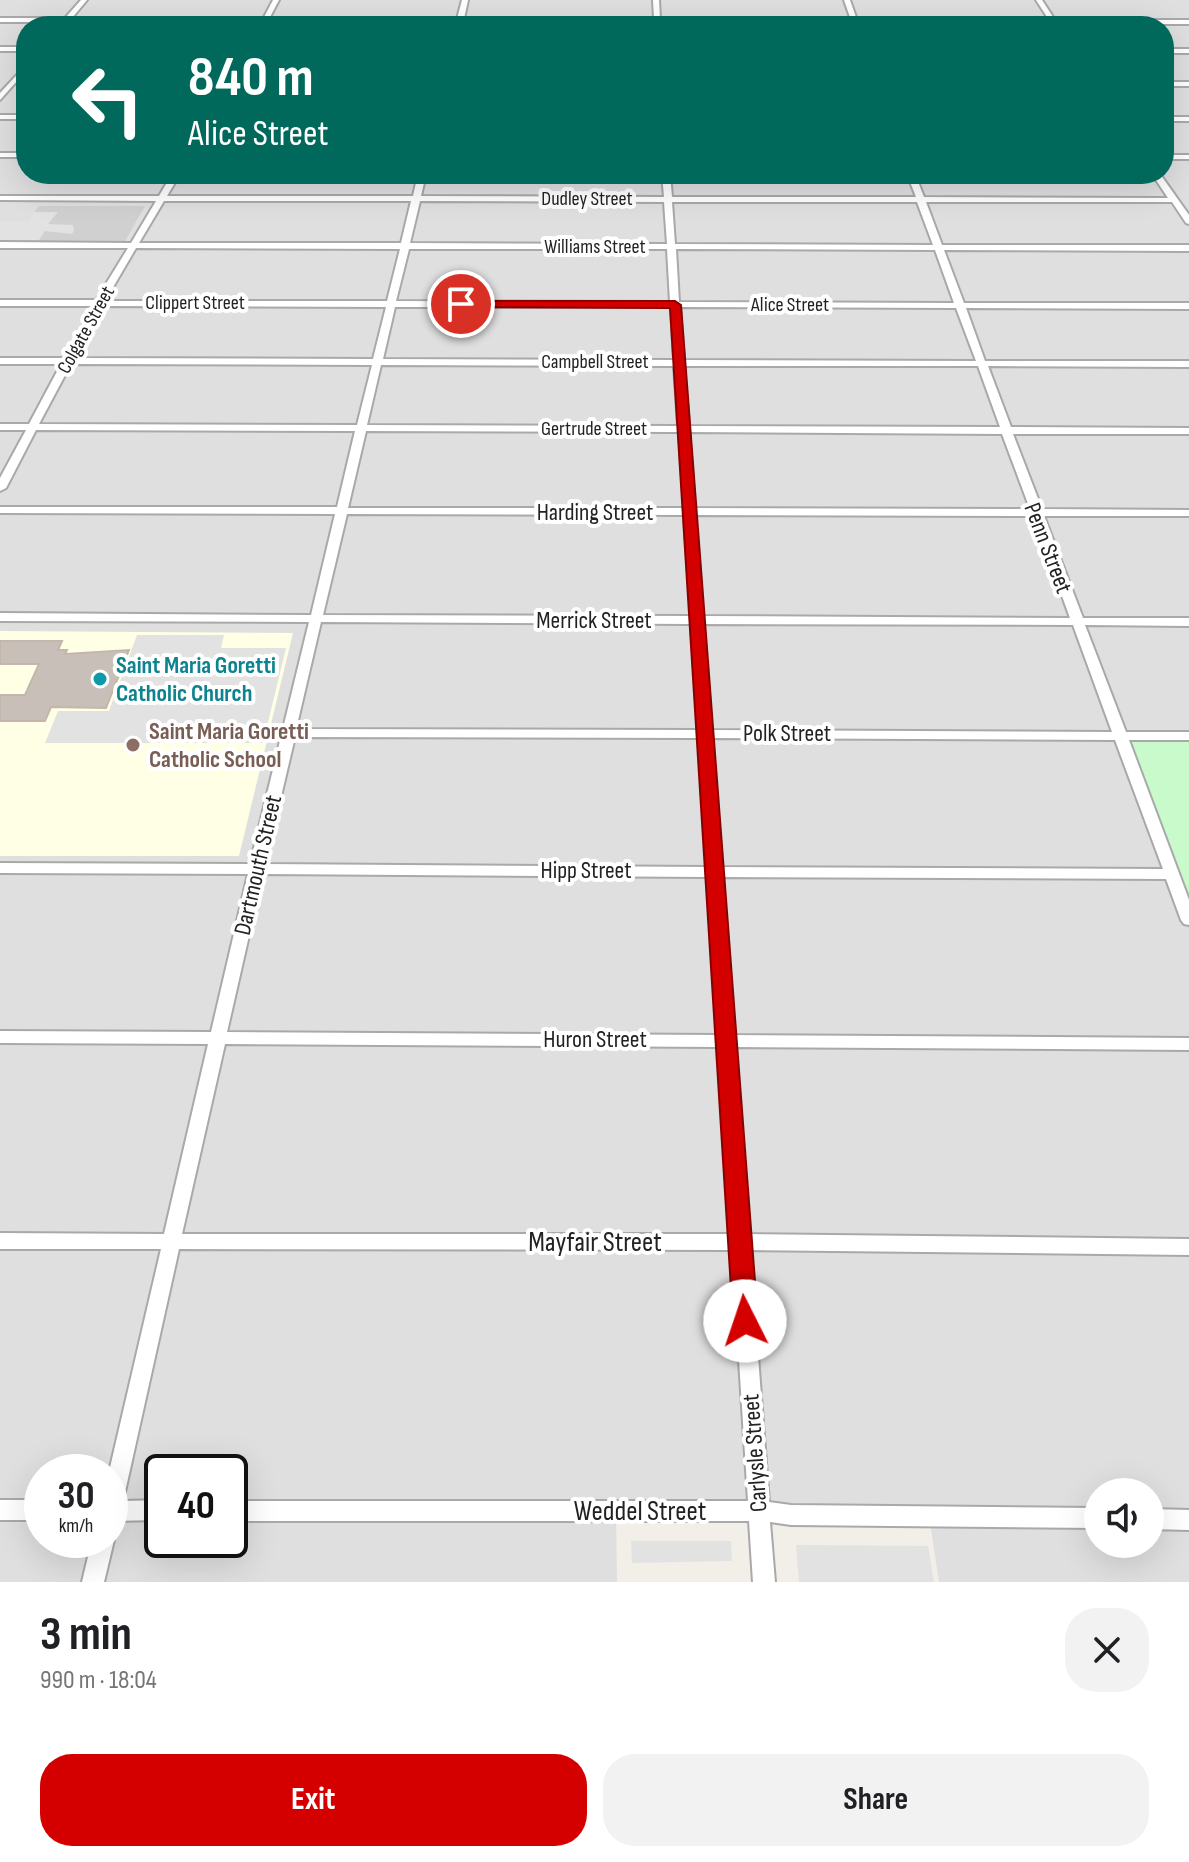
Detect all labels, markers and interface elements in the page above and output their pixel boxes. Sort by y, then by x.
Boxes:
text: 840 m [188,45,314,112]
icon: left [56,48,160,152]
text: Alice Street [188,113,328,156]
street label: Dudley Street [541,187,633,211]
street label: Williams Street [544,235,646,259]
pin [427,270,495,338]
street label: Colgate Street [52,282,120,378]
icon: arrive [439,282,483,326]
street label: Clippert Street [145,291,245,315]
street label: Alice Street [750,293,829,317]
street label: Campbell Street [541,350,649,374]
street label: Gertrude Street [541,417,647,441]
street label: Harding Street [537,498,653,527]
street label: Penn Street [1017,499,1079,597]
street label: Merrick Street [536,606,652,635]
place label: Saint Maria Goretti Catholic Church [116,651,276,708]
marker: Saint Maria Goretti Catholic Church [91,670,109,688]
place label: Saint Maria Goretti Catholic School [149,717,309,774]
street label: Polk Street [743,719,831,748]
marker: Saint Maria Goretti Catholic School [124,736,142,754]
street label: Dartmouth Street [228,792,288,938]
street label: Hipp Street [541,856,631,885]
street label: Huron Street [543,1025,647,1054]
street label: Mayfair Street [528,1226,662,1259]
position arrow [703,1279,787,1363]
street label: Carlysle Street [736,1393,774,1513]
speed limit sign: 40 [144,1454,248,1558]
text: 30 [58,1472,94,1520]
map controls [1084,1478,1164,1558]
button: sound [1084,1478,1164,1558]
street label: Weddel Street [574,1495,706,1528]
text: km/h [59,1514,93,1538]
text: 3 min [40,1606,132,1663]
button: close [1065,1608,1149,1692]
text: 990 m · 18:04 [40,1665,157,1696]
button: Exit [40,1754,587,1846]
button: Share [603,1754,1149,1846]

